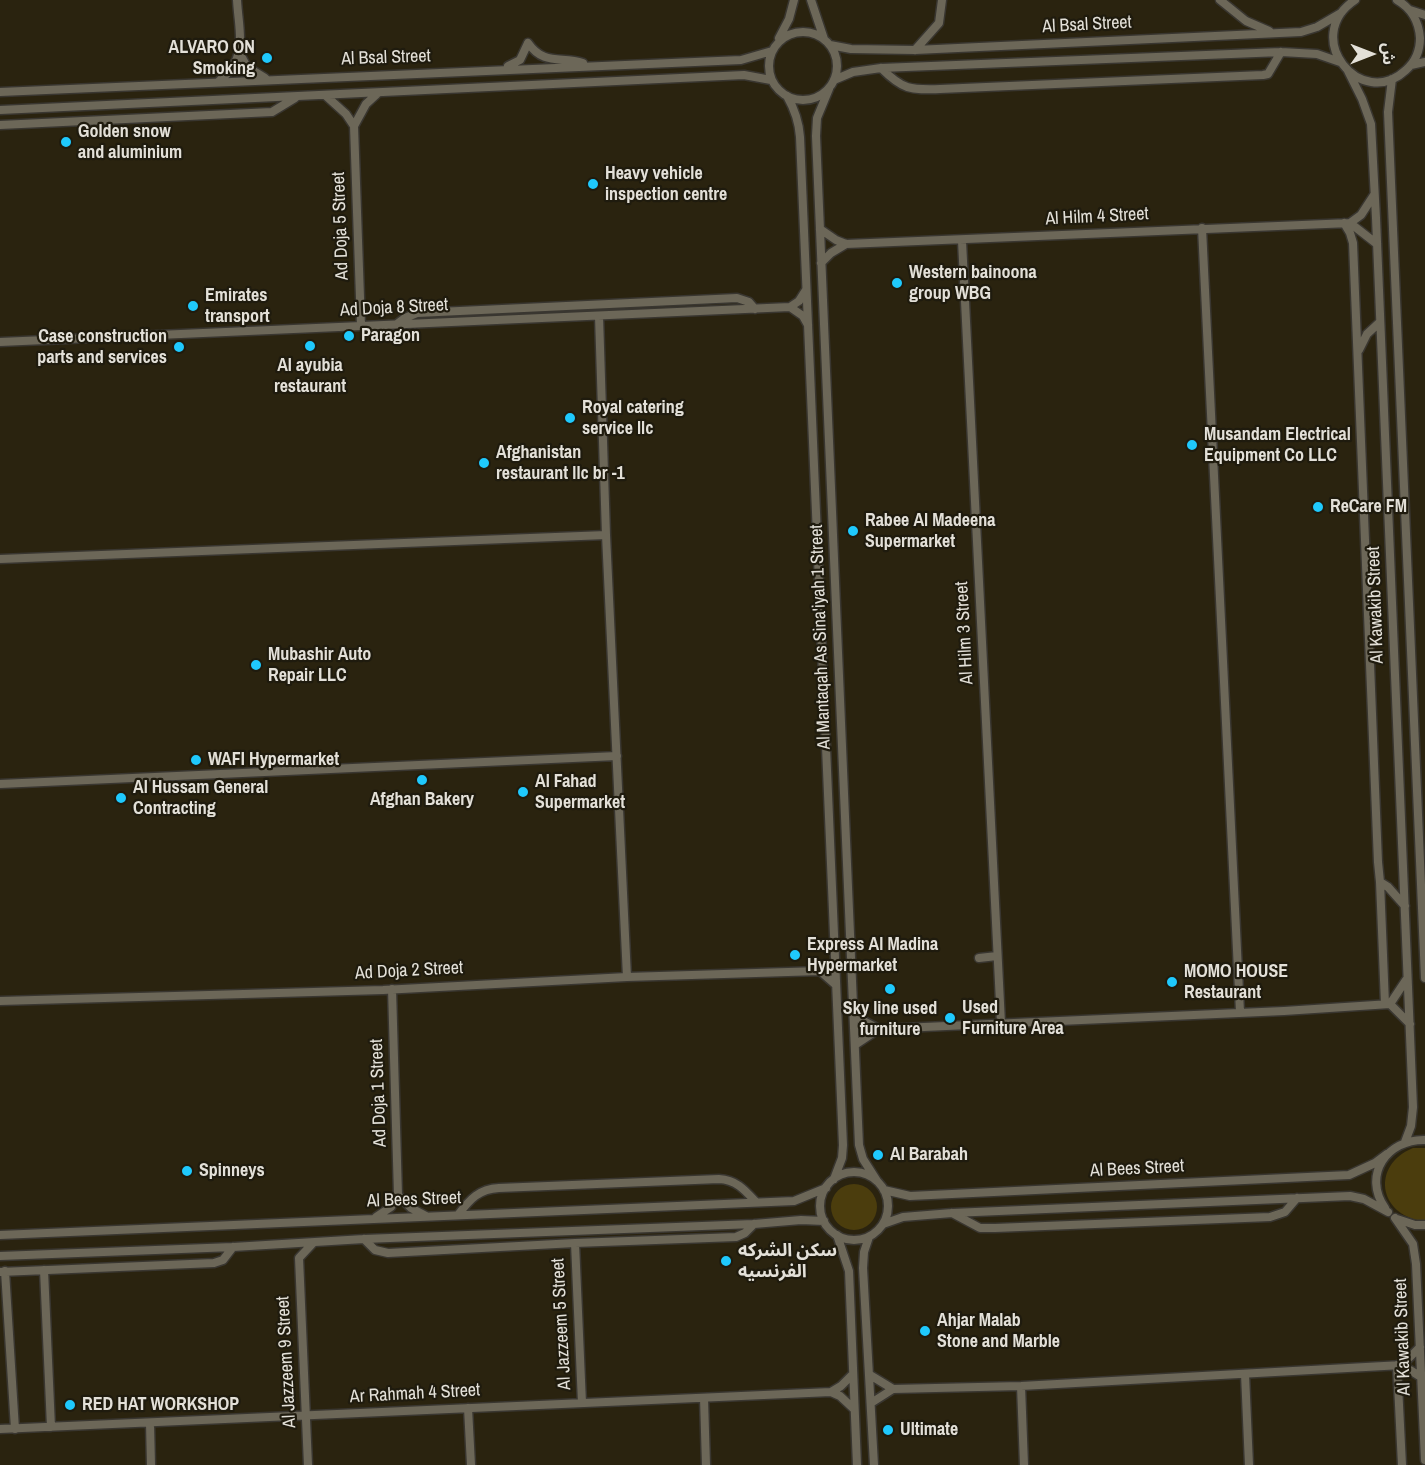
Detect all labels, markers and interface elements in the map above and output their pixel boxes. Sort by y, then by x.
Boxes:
street label: Al Bsal Street [1042,12,1132,38]
north arrow [1341,24,1401,84]
place label: ALVARO ON Smoking [169,37,255,80]
text: ش [1378,43,1400,65]
street label: Al Bsal Street [341,46,431,70]
marker: ALVARO ON Smoking [260,51,274,65]
place label: Golden snow and aluminium [78,121,182,164]
marker: Golden snow and aluminium [59,135,73,149]
place label: Heavy vehicle inspection centre [605,163,727,206]
street label: Ad Doja 5 Street [328,172,354,280]
marker: Heavy vehicle inspection centre [586,177,600,191]
street label: Al Hilm 4 Street [1045,204,1149,230]
place label: Western bainoona group WBG [909,262,1037,304]
marker: Western bainoona group WBG [890,276,904,290]
place label: Emirates transport [205,285,270,328]
street label: Ad Doja 8 Street [339,294,449,322]
marker: Emirates transport [186,299,200,313]
place label: Paragon [361,325,420,347]
place label: Case construction parts and services [37,326,167,368]
marker: Paragon [342,329,356,343]
marker: Al ayubia restaurant [303,339,317,353]
marker: Case construction parts and services [172,340,186,354]
place label: Al ayubia restaurant [274,355,346,398]
place label: Royal catering service llc [582,397,684,440]
marker: Royal catering service llc [563,411,577,425]
place label: Musandam Electrical Equipment Co LLC [1204,424,1351,466]
marker: Musandam Electrical Equipment Co LLC [1185,438,1199,452]
place label: Afghanistan restaurant llc br -1 [496,442,625,484]
marker: Afghanistan restaurant llc br -1 [477,456,491,470]
place label: ReCare FM [1330,496,1407,518]
marker: ReCare FM [1311,500,1325,514]
place label: Rabee Al Madeena Supermarket [865,510,995,552]
street label: Al Mantaqah As Sina'iyah 1 Street [806,524,836,750]
marker: Rabee Al Madeena Supermarket [846,524,860,538]
street label: Al Kawakib Street [1363,546,1389,664]
street label: Al Hilm 3 Street [952,581,978,685]
place label: Mubashir Auto Repair LLC [268,644,371,686]
marker: Mubashir Auto Repair LLC [249,658,263,672]
place label: WAFI Hypermarket [208,749,339,771]
marker: WAFI Hypermarket [189,753,203,767]
place label: Al Fahad Supermarket [535,771,625,814]
marker: Afghan Bakery [415,773,429,787]
place label: Al Hussam General Contracting [133,777,268,820]
marker: Al Fahad Supermarket [516,785,530,799]
place label: Afghan Bakery [370,789,474,811]
marker: Al Hussam General Contracting [114,791,128,805]
place label: Express Al Madina Hypermarket [807,934,938,976]
marker: Express Al Madina Hypermarket [788,948,802,962]
street label: Ad Doja 2 Street [354,957,464,985]
place label: MOMO HOUSE Restaurant [1184,961,1288,1004]
marker: MOMO HOUSE Restaurant [1165,975,1179,989]
marker: Sky line used furniture [883,982,897,996]
place label: Used Furniture Area [962,997,1064,1040]
place label: Sky line used furniture [843,998,937,1040]
marker: Used Furniture Area [943,1011,957,1025]
street label: Ad Doja 1 Street [366,1039,392,1147]
place label: Al Barabah [890,1144,968,1166]
marker: Al Barabah [871,1148,885,1162]
street label: Al Bees Street [1089,1156,1185,1182]
place label: Spinneys [199,1160,265,1182]
marker: Spinneys [180,1164,194,1178]
street label: Al Bees Street [366,1188,462,1212]
place label: سكن الشركه الفرنسيه [738,1240,837,1282]
marker: سكن الشركه الفرنسيه [719,1254,733,1268]
street label: Al Jazzeem 5 Street [548,1257,576,1391]
street label: Al Kawakib Street [1390,1278,1416,1396]
street label: Al Jazzeem 9 Street [273,1295,301,1429]
place label: Ahjar Malab Stone and Marble [937,1310,1060,1352]
marker: Ahjar Malab Stone and Marble [918,1324,932,1338]
street label: Ar Rahmah 4 Street [349,1380,481,1408]
place label: RED HAT WORKSHOP [82,1394,239,1416]
marker: RED HAT WORKSHOP [63,1398,77,1412]
place label: Ultimate [900,1419,958,1441]
marker: Ultimate [881,1423,895,1437]

